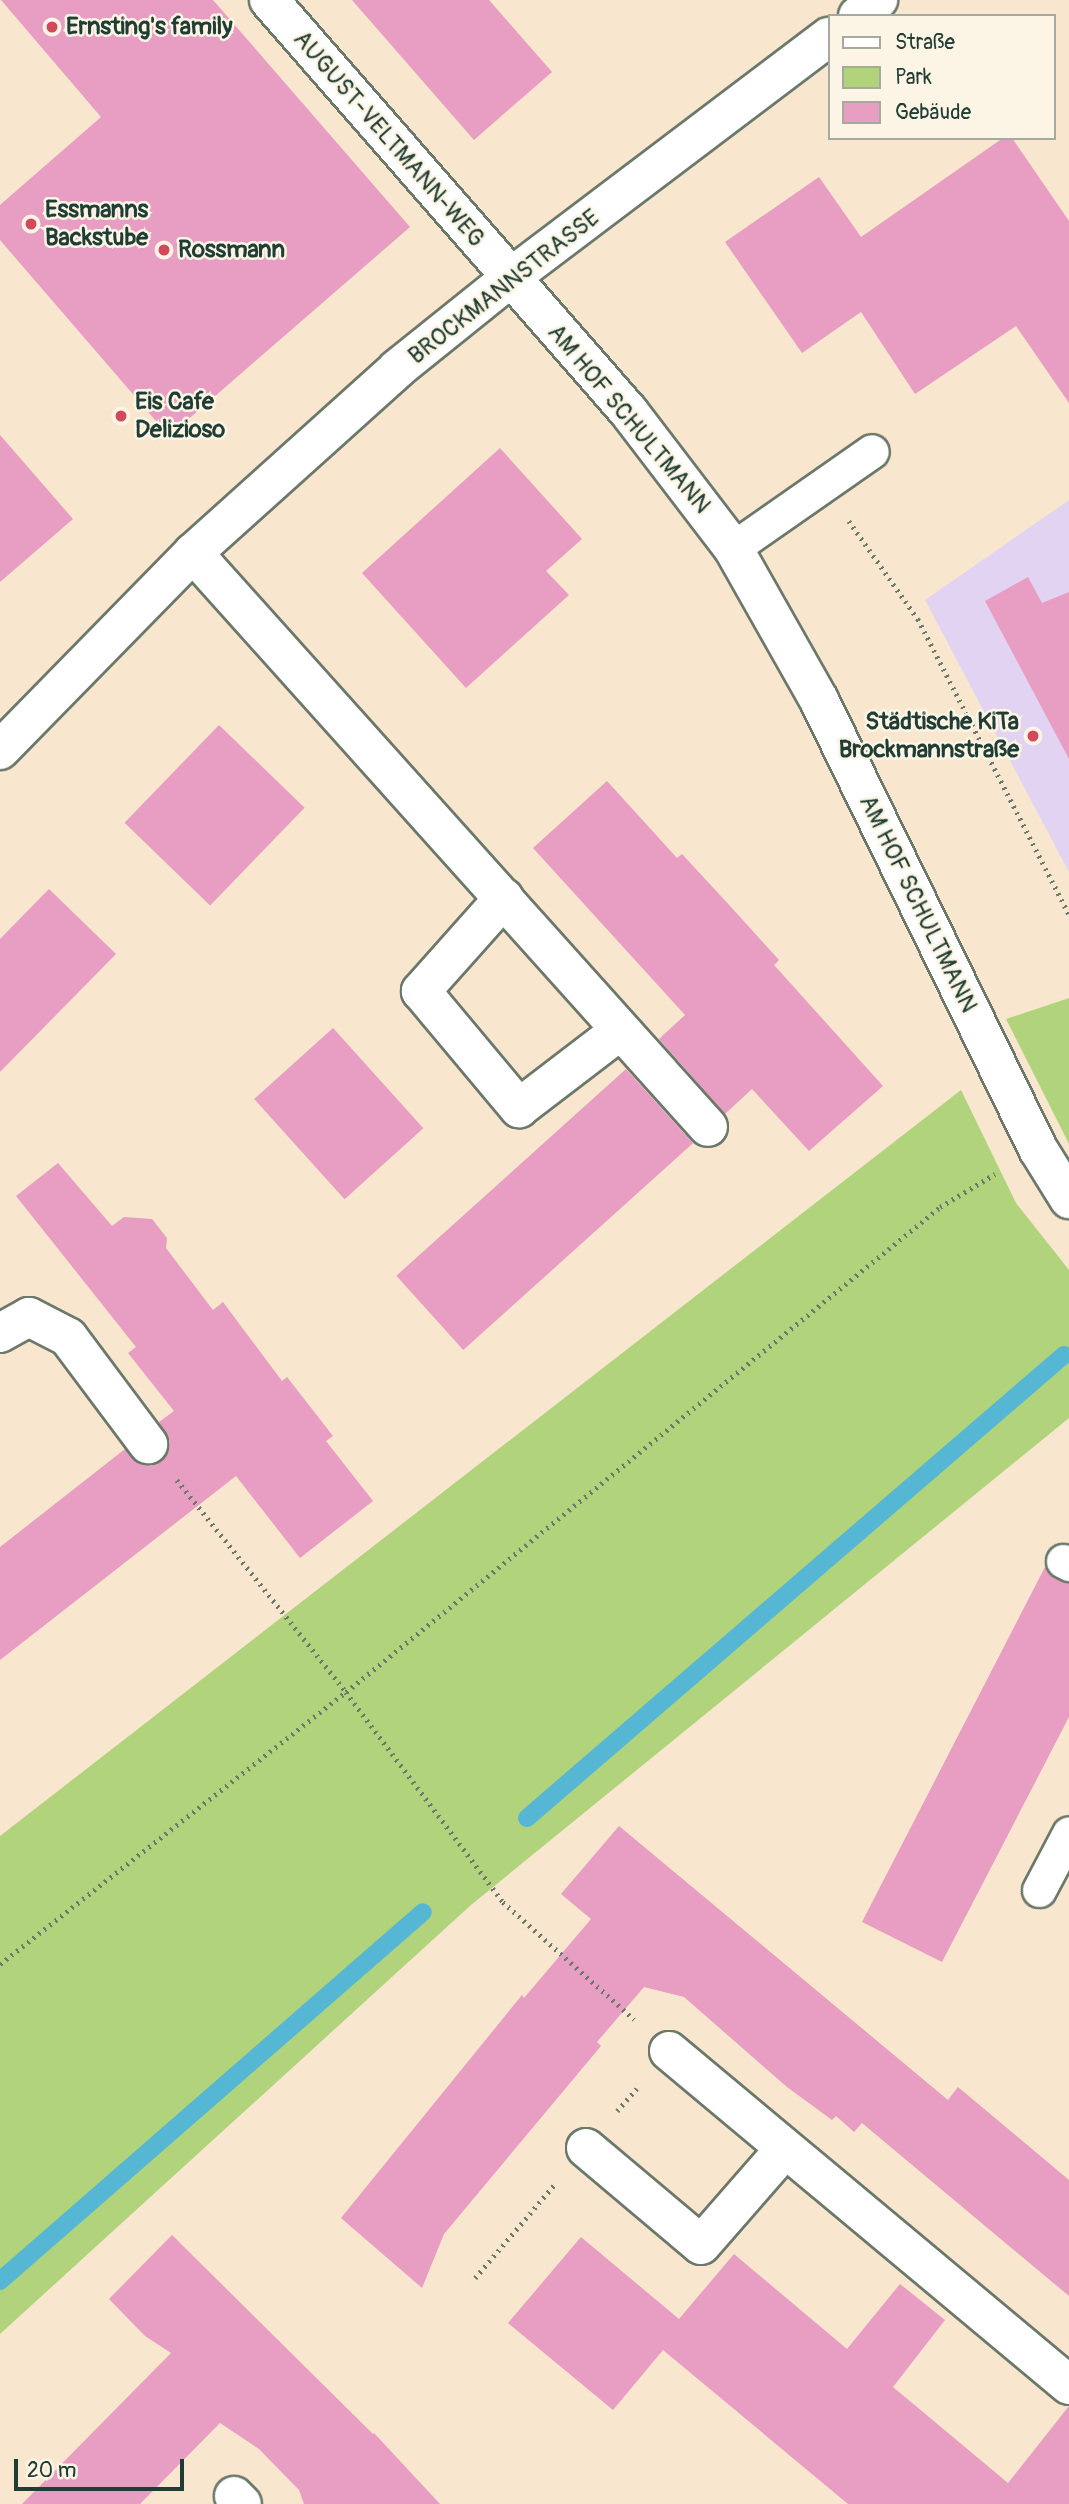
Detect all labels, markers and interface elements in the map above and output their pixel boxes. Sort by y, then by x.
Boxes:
place label: Ernsting's family [66,13,232,41]
legend [828,14,1055,140]
marker: Ernsting's family [44,19,60,35]
street label: AUGUST-VELTMANN-WEG [287,25,491,253]
text: Straße [895,29,955,56]
text: Park [895,64,932,91]
text: Gebäude [895,99,971,126]
place label: Essmanns Backstube [45,196,148,252]
street label: BROCKMANNSTRASSE [403,203,605,371]
marker: Essmanns Backstube [23,216,39,232]
place label: Rossmann [178,236,285,264]
marker: Rossmann [156,242,172,258]
street label: AM HOF SCHULTMANN [541,318,717,520]
place label: Eis Cafe Delizioso [135,388,225,444]
marker: Eis Cafe Delizioso [113,408,129,424]
place label: Städtische KiTa Brockmannstraße [839,708,1019,764]
marker: Städtische KiTa Brockmannstraße [1025,728,1041,744]
street label: AM HOF SCHULTMANN [853,791,983,1017]
scale bar [18,2444,187,2488]
text: 20 m [27,2457,76,2484]

